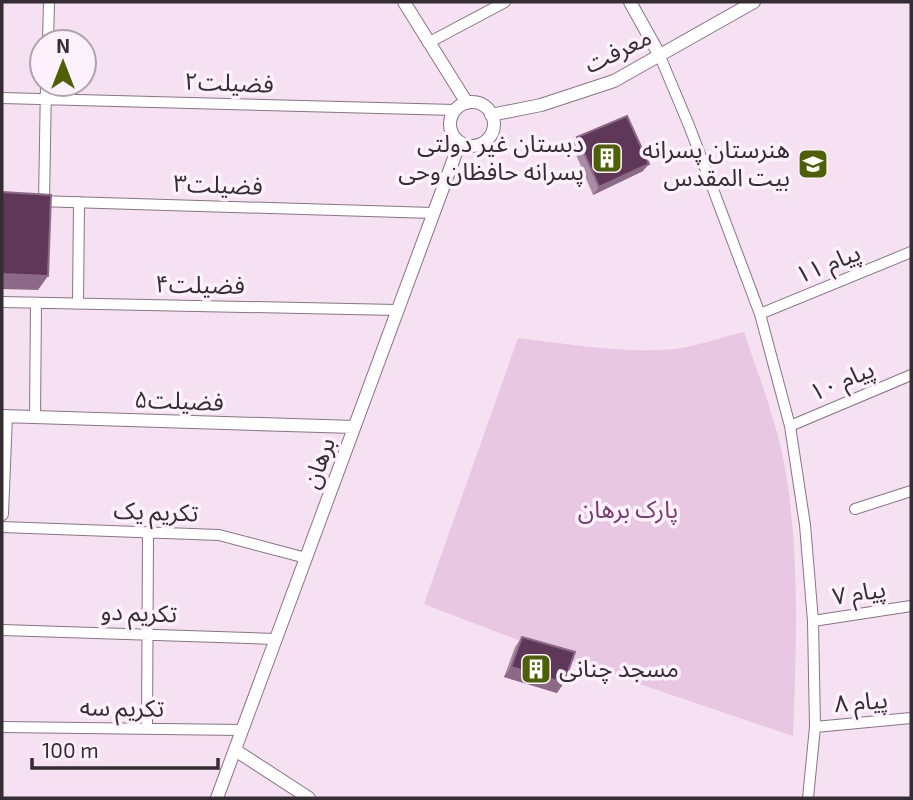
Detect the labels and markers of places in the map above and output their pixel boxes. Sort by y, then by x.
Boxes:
place label: دبستان غیر دولتی پسرانه حافظان وحی [398,128,584,187]
place label: هنرستان پسرانه بیت المقدس [642,134,790,191]
building icon: دبستان غیر دولتی پسرانه حافظان وحی [590,141,624,175]
school or university icon: هنرستان پسرانه بیت المقدس [796,147,830,181]
building icon: مسجد چنانی [519,652,553,686]
place label: مسجد چنانی [559,653,679,684]

